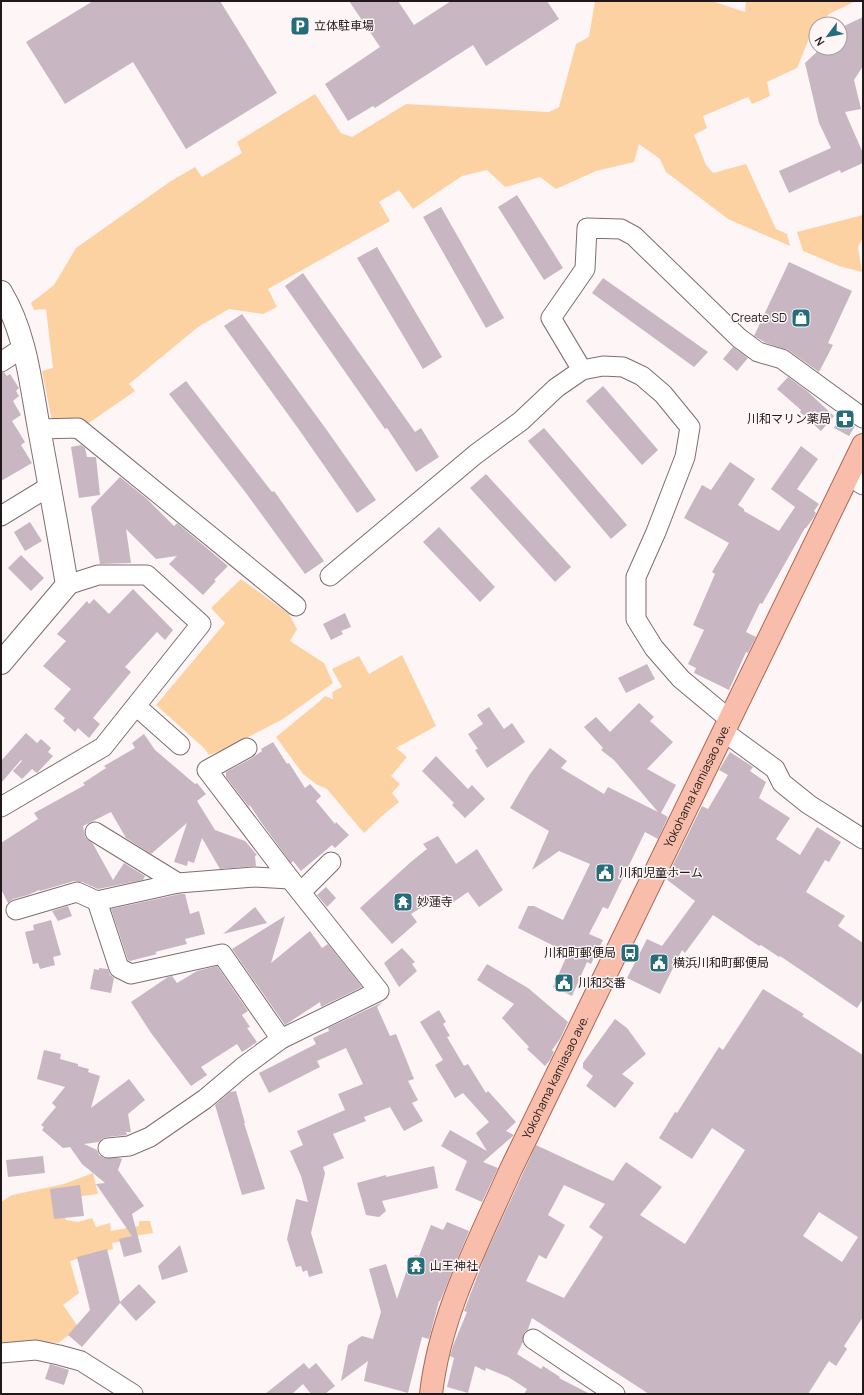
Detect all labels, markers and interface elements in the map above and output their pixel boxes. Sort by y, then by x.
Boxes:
parking icon: 立体駐車場 [289,15,311,37]
north arrow [808,16,848,56]
place label: 立体駐車場 [314,17,374,34]
text: N [811,34,828,49]
shop icon: Create SD [790,307,812,329]
place label: Create SD [731,309,787,326]
pharmacy icon: 川和マリン薬局 [834,408,856,430]
place label: 川和マリン薬局 [747,410,831,427]
street label: Yokohama kamiasao ave. [660,721,734,850]
public building icon: 川和児童ホーム [594,862,616,884]
place label: 川和児童ホーム [619,864,703,881]
temple icon: 妙蓮寺 [392,891,414,913]
place label: 妙蓮寺 [417,893,453,910]
bus stop icon: 川和町郵便局 [619,942,641,964]
place label: 川和町郵便局 [544,944,616,961]
public building icon: 横浜川和町郵便局 [648,952,670,974]
place label: 横浜川和町郵便局 [673,954,769,971]
public building icon: 川和交番 [553,972,575,994]
place label: 川和交番 [578,974,626,991]
street label: Yokohama kamiasao ave. [518,1012,593,1142]
temple icon: 山王神社 [405,1255,427,1277]
place label: 山王神社 [430,1257,478,1274]

